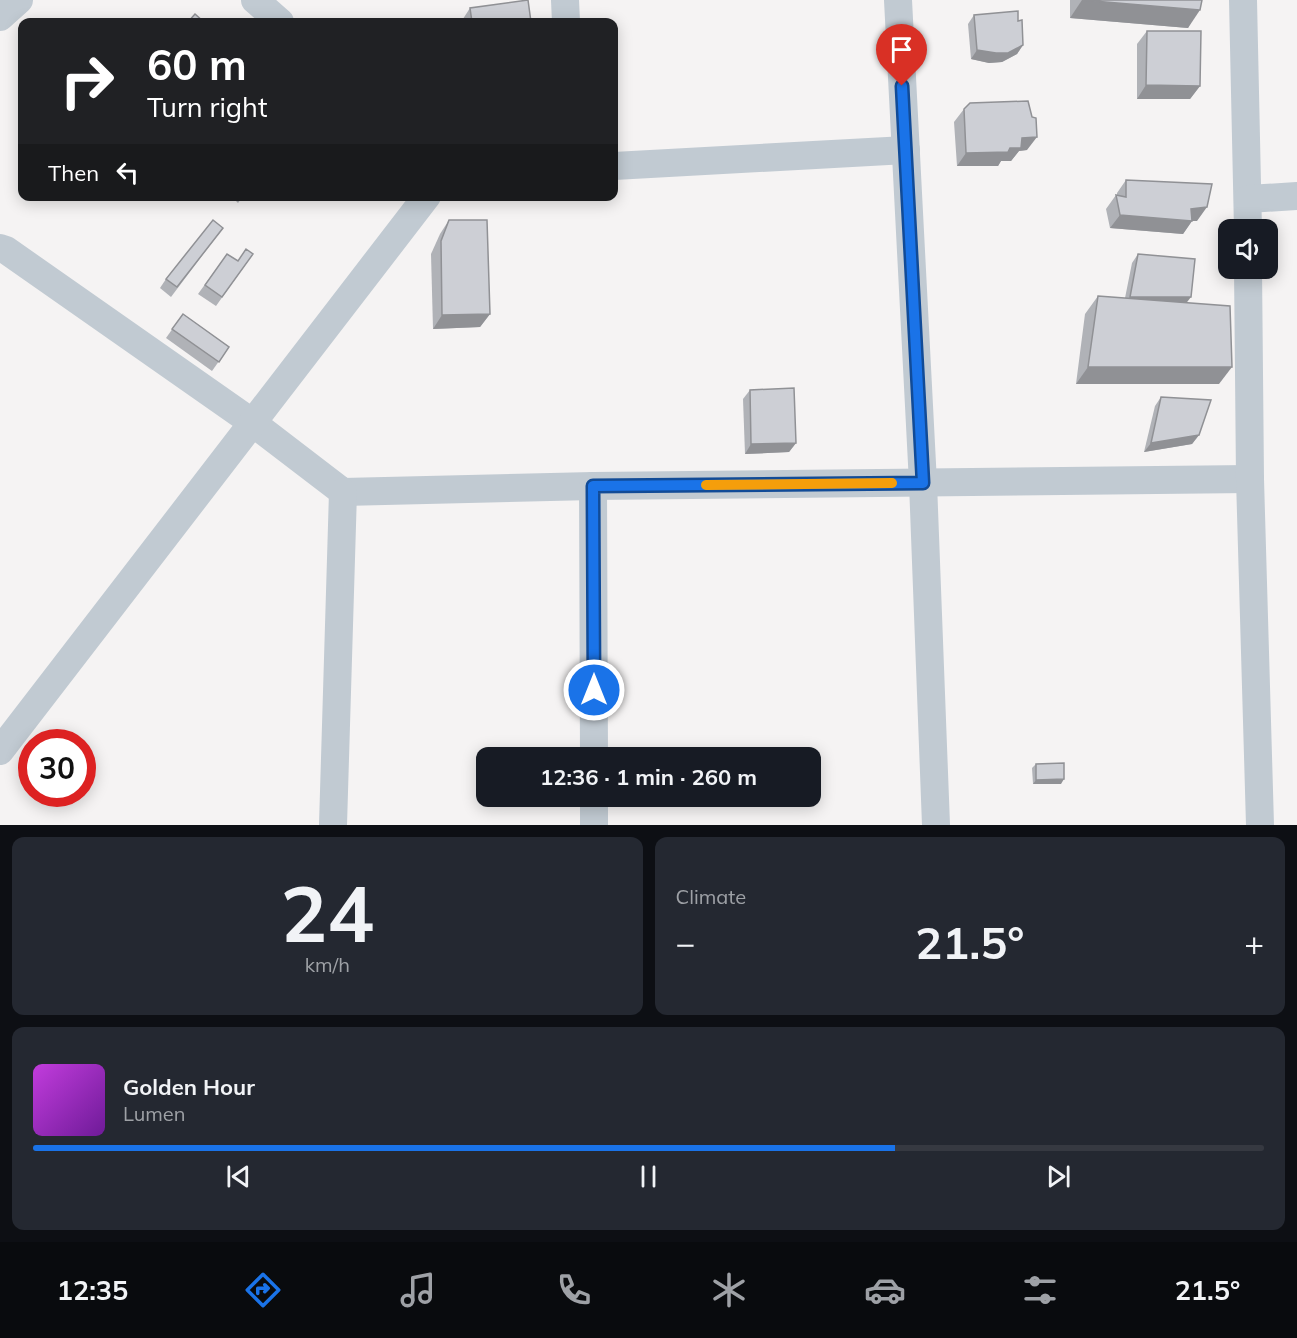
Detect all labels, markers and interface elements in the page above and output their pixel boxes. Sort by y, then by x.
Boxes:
pin [876,24,927,86]
icon: arrive [885,33,918,66]
text: 60 m [147,38,247,91]
icon: right [48,42,126,120]
text: Turn right [147,90,267,124]
icon: left [111,156,144,189]
text: Then [48,159,99,187]
map controls [1218,219,1278,279]
button: sound [1218,219,1278,279]
position arrow [562,658,626,722]
speed limit sign: 30 [18,729,96,807]
text: 12:36 · 1 min · 260 m [540,763,757,791]
text: 24 [280,864,374,962]
text: Climate [676,884,746,909]
text: 21.5° [915,914,1024,970]
text: − [676,922,695,963]
text: + [1244,922,1264,963]
text: km/h [305,952,350,977]
text: Golden Hour [123,1073,255,1101]
text: Lumen [123,1101,185,1126]
icon: previous [222,1160,255,1193]
icon: pause [632,1160,665,1193]
icon: next [1042,1160,1075,1193]
icon: directions [242,1269,284,1311]
icon: music [397,1269,439,1311]
icon: phone [553,1269,595,1311]
icon: climate [708,1269,750,1311]
icon: car [864,1269,906,1311]
icon: filters [1019,1269,1061,1311]
text: 12:35 [57,1273,128,1307]
text: 21.5° [1175,1273,1240,1307]

